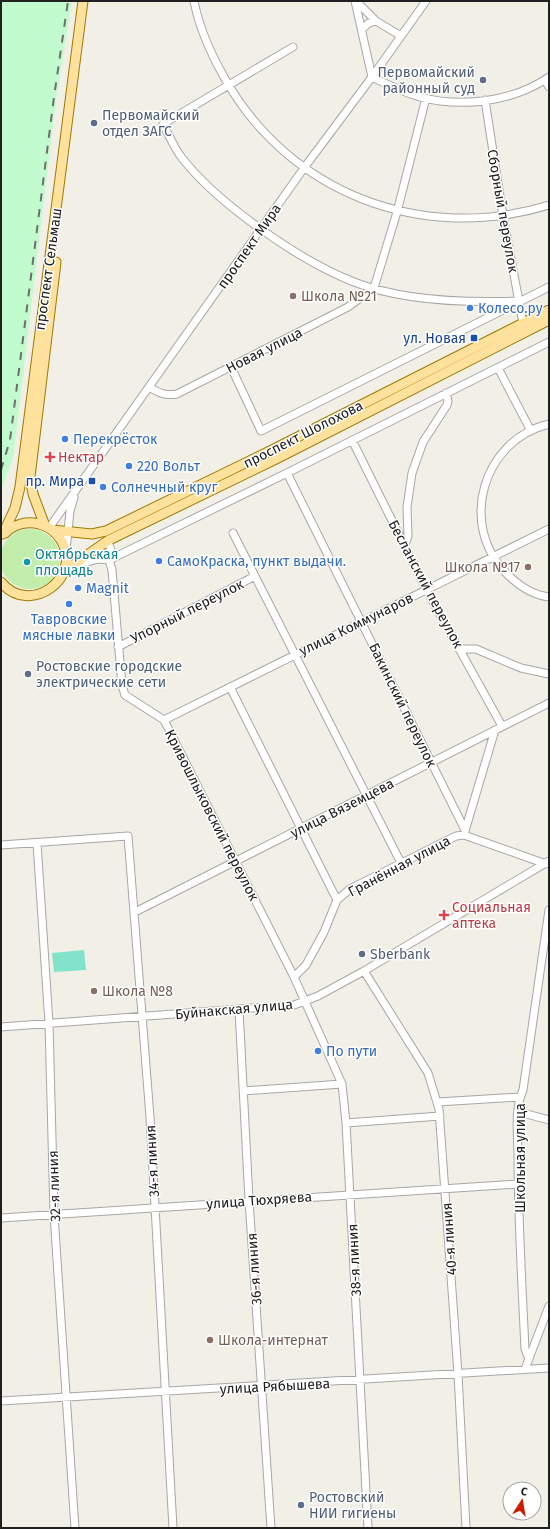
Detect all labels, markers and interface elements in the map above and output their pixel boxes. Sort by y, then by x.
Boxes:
place label: Первомайский районный суд [377,64,475,97]
marker: Первомайский районный суд [478,75,488,85]
place label: Первомайский отдел ЗАГС [102,107,200,140]
marker: Первомайский отдел ЗАГС [89,118,99,128]
street label: Сборный переулок [483,148,522,275]
street label: проспект Мира [214,201,285,292]
street label: проспект Сельмаш [32,207,65,331]
place label: Школа №21 [301,288,377,305]
marker: Школа №21 [288,291,298,301]
place label: Колесо.ру [478,300,543,317]
marker: Колесо.ру [465,303,475,313]
street label: Новая улица [223,324,305,377]
place label: ул. Новая [403,330,466,347]
marker: ул. Новая [469,333,479,343]
street label: проспект Шолохова [241,397,366,472]
place label: Перекрёсток [73,431,158,448]
marker: Перекрёсток [60,434,70,444]
place label: Нектар [58,449,104,466]
marker: Нектар [45,452,55,462]
place label: 220 Вольт [137,458,201,475]
marker: 220 Вольт [124,461,134,471]
place label: пр. Мира [25,473,84,490]
marker: пр. Мира [87,476,97,486]
place label: Солнечный круг [111,479,217,496]
marker: Солнечный круг [98,482,108,492]
street label: Бесланский переулок [385,517,467,652]
place label: Октябрьская площадь [35,546,118,579]
place label: СамоКраска, пункт выдачи. [167,553,346,570]
marker: СамоКраска, пункт выдачи. [154,556,164,566]
marker: Октябрьская площадь [22,557,32,567]
place label: Школа №17 [444,559,520,576]
marker: Школа №17 [523,562,533,572]
street label: Упорный переулок [128,575,247,647]
place label: Magnit [86,580,130,597]
marker: Magnit [73,583,83,593]
street label: улица Коммунаров [296,589,416,659]
marker: Тавровские мясные лавки [64,599,74,609]
place label: Тавровские мясные лавки [23,611,115,644]
street label: Бакинский переулок [365,640,440,771]
place label: Ростовские городские электрические сети [36,658,182,691]
marker: Ростовские городские электрические сети [23,669,33,679]
street label: Кривошлыковский переулок [161,727,263,904]
street label: улица Вяземцева [288,775,397,842]
street label: Гранённая улица [345,832,453,901]
place label: Социальная аптека [452,899,531,932]
marker: Социальная аптека [439,910,449,920]
place label: Sberbank [370,946,431,963]
marker: Sberbank [357,949,367,959]
place label: Школа №8 [102,983,173,1000]
marker: Школа №8 [89,986,99,996]
street label: Буйнакская улица [174,996,294,1023]
place label: По пути [326,1043,377,1060]
marker: По пути [313,1046,323,1056]
street label: Школьная улица [512,1103,529,1213]
street label: 34-я линия [142,1125,163,1197]
street label: 32-я линия [45,1150,64,1222]
street label: улица Тюхряева [206,1188,313,1213]
street label: 40-я линия [438,1202,461,1276]
street label: 38-я линия [344,1223,365,1297]
street label: 36-я линия [244,1232,265,1306]
place label: Школа-интернат [218,1332,329,1349]
marker: Школа-интернат [205,1335,215,1345]
street label: улица Рябышева [219,1375,331,1398]
north arrow [502,1481,542,1521]
text: С [520,1485,529,1499]
place label: Ростовский НИИ гигиены [309,1489,396,1522]
marker: Ростовский НИИ гигиены [296,1500,306,1510]

